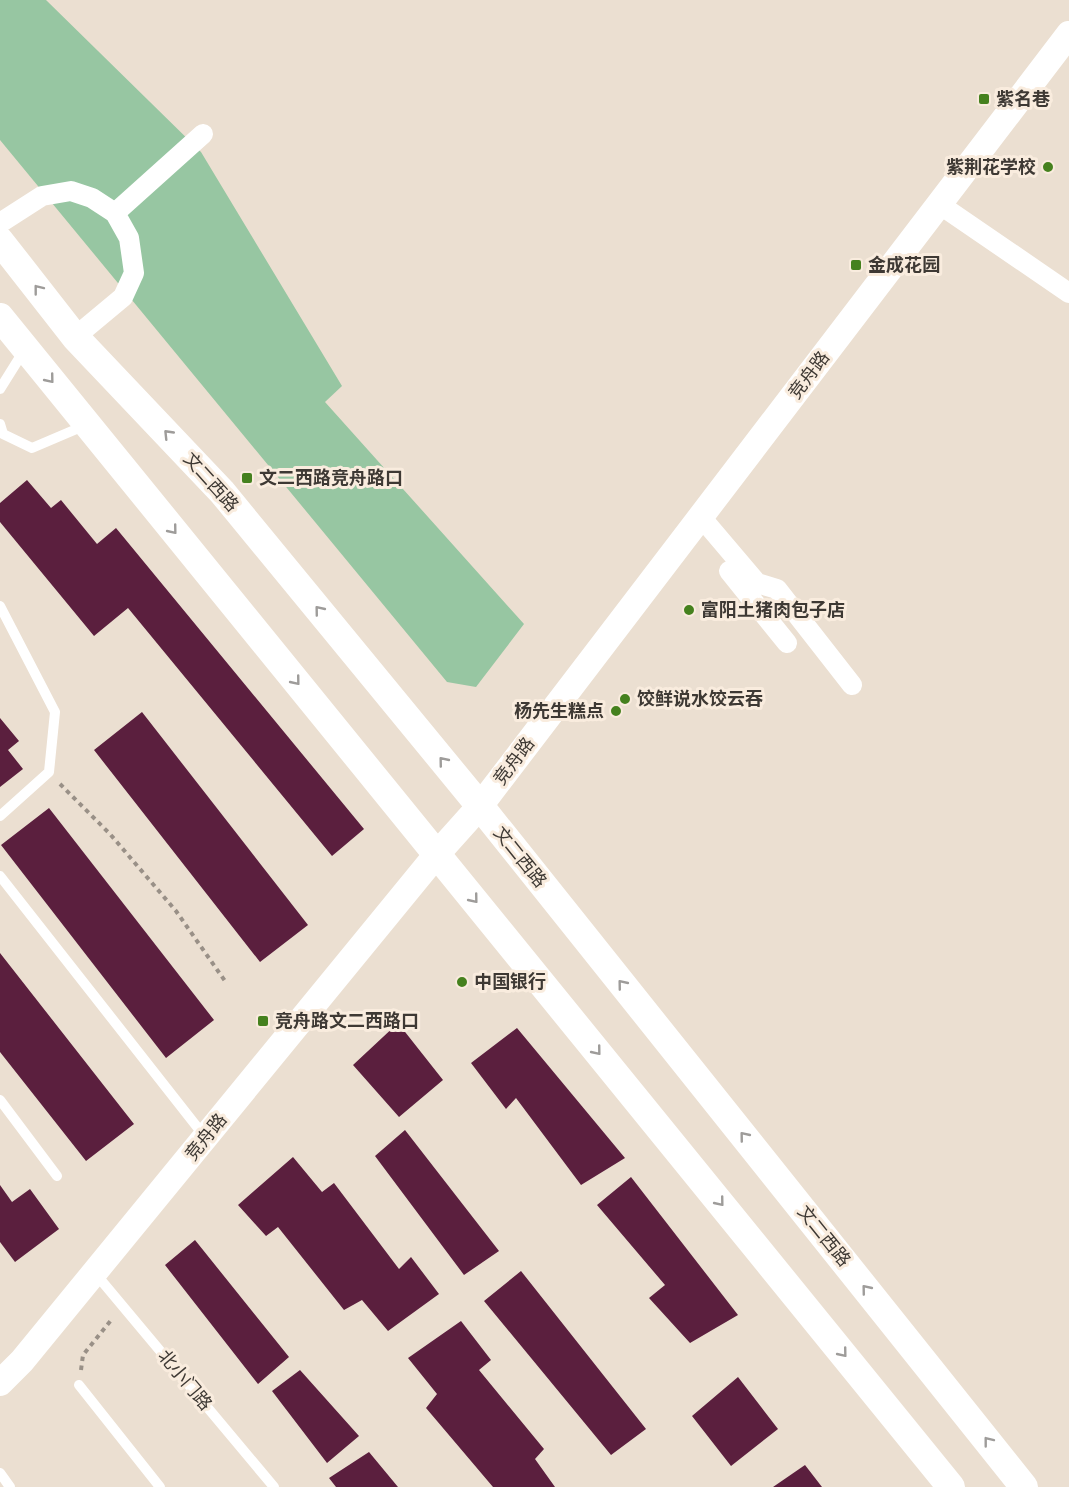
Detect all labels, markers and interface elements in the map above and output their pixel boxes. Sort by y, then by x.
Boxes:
place label: 紫名巷 [996,88,1050,110]
marker: 紫名巷 [977,92,991,106]
place label: 紫荆花学校 [946,156,1036,178]
marker: 紫荆花学校 [1041,160,1055,174]
place label: 金成花园 [868,254,940,276]
marker: 金成花园 [849,258,863,272]
one-way arrow [34,285,45,296]
street label: 竞舟路 [784,347,834,403]
one-way arrow [43,372,54,383]
one-way arrow [164,431,175,442]
street label: 文二西路 [179,448,243,516]
place label: 文二西路竞舟路口 [259,467,403,489]
marker: 文二西路竞舟路口 [240,471,254,485]
one-way arrow [166,523,177,534]
place label: 富阳土猪肉包子店 [701,599,845,621]
marker: 富阳土猪肉包子店 [682,603,696,617]
one-way arrow [316,606,327,617]
one-way arrow [289,674,300,685]
place label: 饺鲜说水饺云吞 [637,688,763,710]
marker: 饺鲜说水饺云吞 [618,692,632,706]
place label: 杨先生糕点 [514,700,604,722]
marker: 杨先生糕点 [609,704,623,718]
street label: 竞舟路 [489,733,539,789]
one-way arrow [439,757,450,768]
street label: 文二西路 [489,822,551,892]
one-way arrow [467,893,478,904]
place label: 中国银行 [474,971,546,993]
marker: 中国银行 [455,975,469,989]
one-way arrow [619,980,630,991]
place label: 竞舟路文二西路口 [275,1010,419,1032]
marker: 竞舟路文二西路口 [256,1014,270,1028]
one-way arrow [590,1044,601,1055]
street label: 竞舟路 [180,1109,232,1165]
one-way arrow [741,1132,752,1143]
one-way arrow [713,1195,724,1206]
street label: 文二西路 [793,1201,855,1271]
one-way arrow [862,1284,873,1295]
street label: 北小门路 [153,1345,217,1415]
one-way arrow [836,1347,847,1358]
one-way arrow [984,1437,995,1448]

